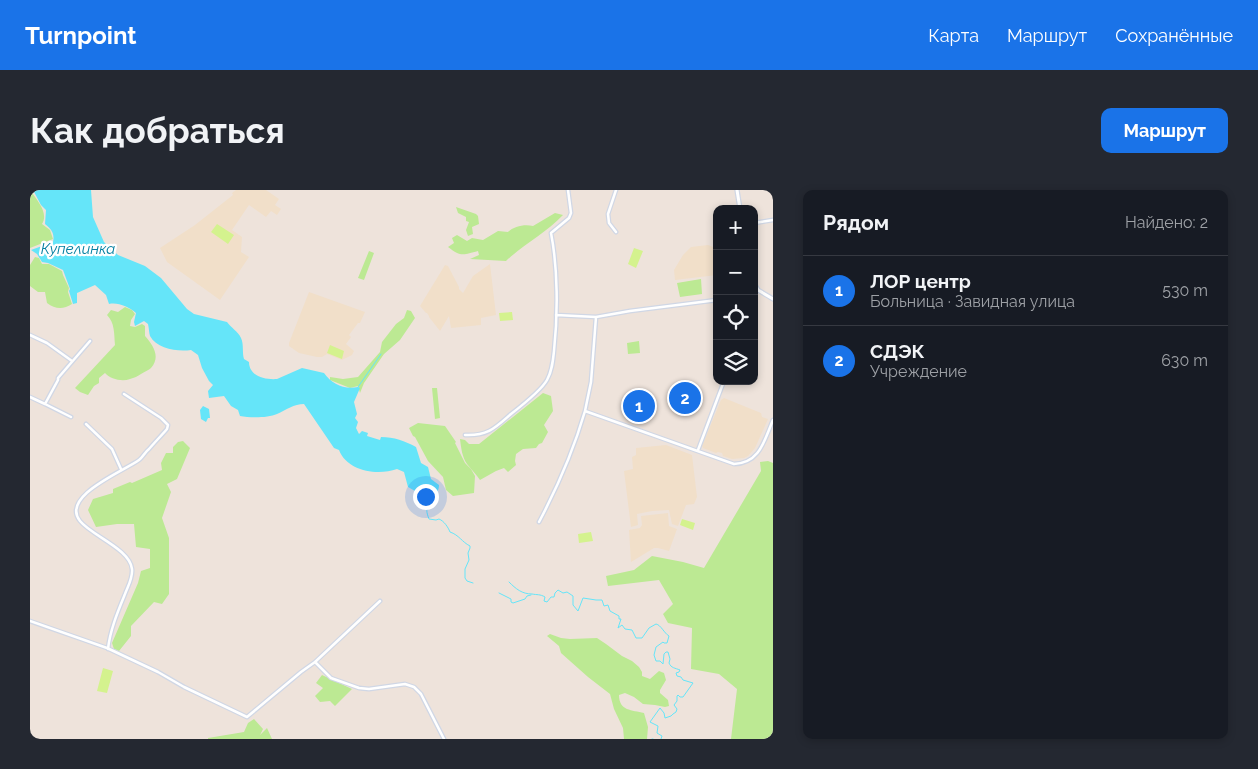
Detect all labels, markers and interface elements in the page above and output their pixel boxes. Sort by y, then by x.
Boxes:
text: Turnpoint [25,21,137,50]
text: Карта [928,25,979,46]
text: Маршрут [1007,25,1087,46]
text: Сохранённые [1115,25,1233,46]
button: Маршрут [1101,108,1228,153]
text: Как добраться [30,110,285,151]
map controls [713,205,758,385]
button: + [713,205,758,250]
text: Рядом [823,210,889,235]
text: Найдено: 2 [1125,213,1208,232]
water label: Купелинка [41,240,115,258]
button: − [713,250,758,295]
text: ЛОР центр [870,270,971,292]
text: 1 [835,281,843,300]
text: 530 m [1162,281,1208,300]
text: Больница · Завидная улица [870,292,1075,311]
button: locate [713,295,758,340]
button: layers [713,340,758,385]
text: СДЭК [870,340,925,362]
text: 2 [834,351,844,370]
text: 630 m [1161,351,1208,370]
text: Учреждение [870,362,967,381]
pin: 2 [669,379,701,417]
pin: 1 [623,387,655,425]
your location [413,484,439,510]

